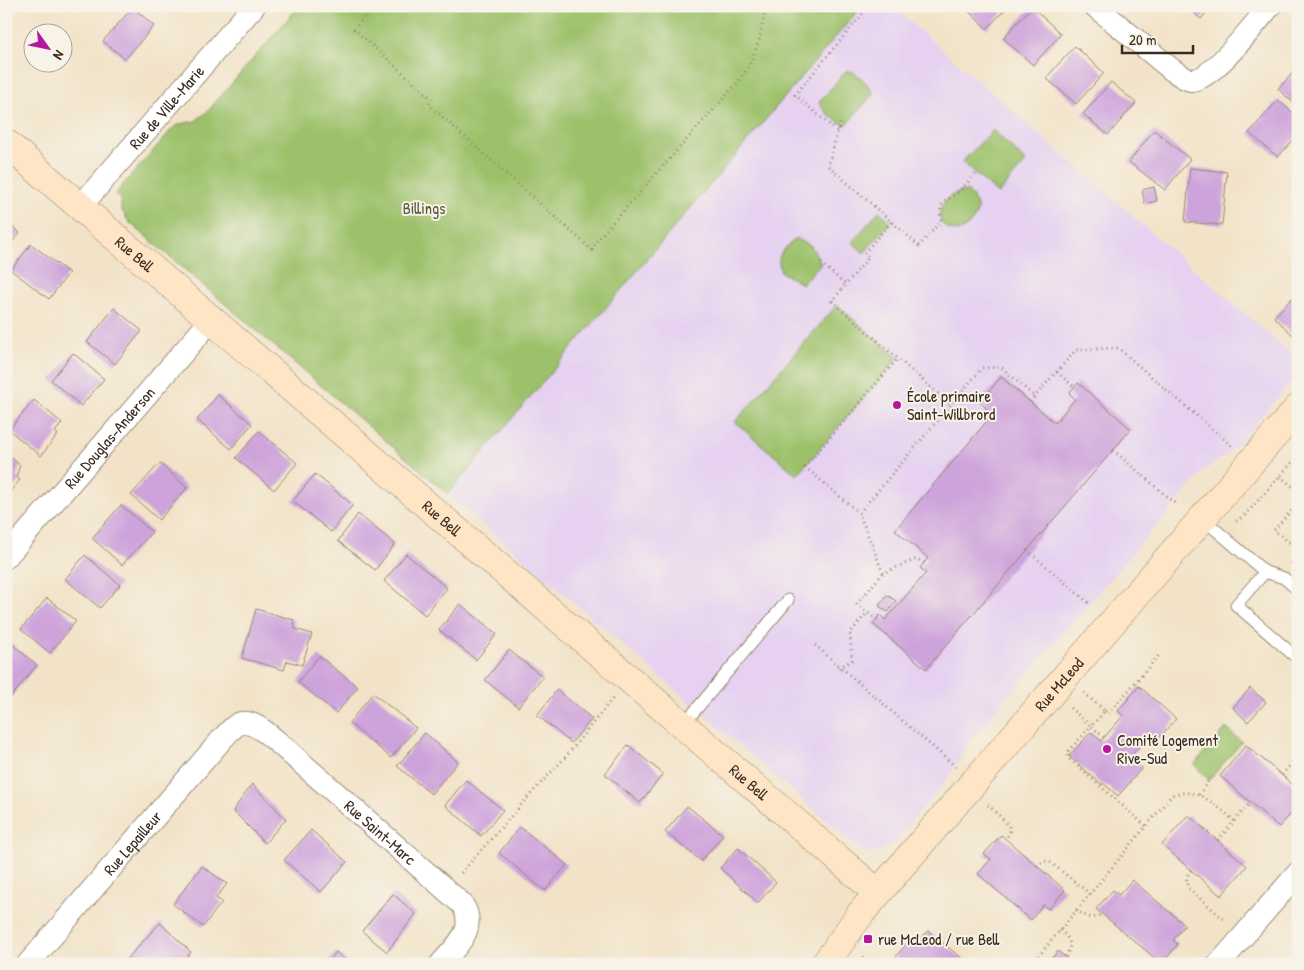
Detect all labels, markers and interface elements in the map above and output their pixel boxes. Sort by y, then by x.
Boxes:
north arrow [22,22,72,72]
scale bar [1122,22,1193,54]
text: 20 m [1129,29,1156,50]
text: N [49,47,69,64]
street label: Rue de Ville-Marie [124,60,209,154]
park label: Billings [403,197,445,219]
street label: Rue Bell [111,231,159,277]
street label: Rue Douglas-Anderson [59,382,160,493]
place label: École primaire Saint-Willbrord [907,385,995,425]
marker: École primaire Saint-Willbrord [891,399,903,411]
street label: Rue Bell [418,495,466,541]
street label: Rue McLeod [1029,653,1088,716]
place label: Comité Logement Rive-Sud [1117,729,1219,769]
marker: Comité Logement Rive-Sud [1101,743,1113,755]
street label: Rue Bell [725,759,773,805]
street label: Rue Saint-Marc [340,795,421,870]
street label: Rue Lepailleur [99,806,167,880]
place label: rue McLeod / rue Bell [878,928,1000,950]
marker: rue McLeod / rue Bell [862,933,874,945]

